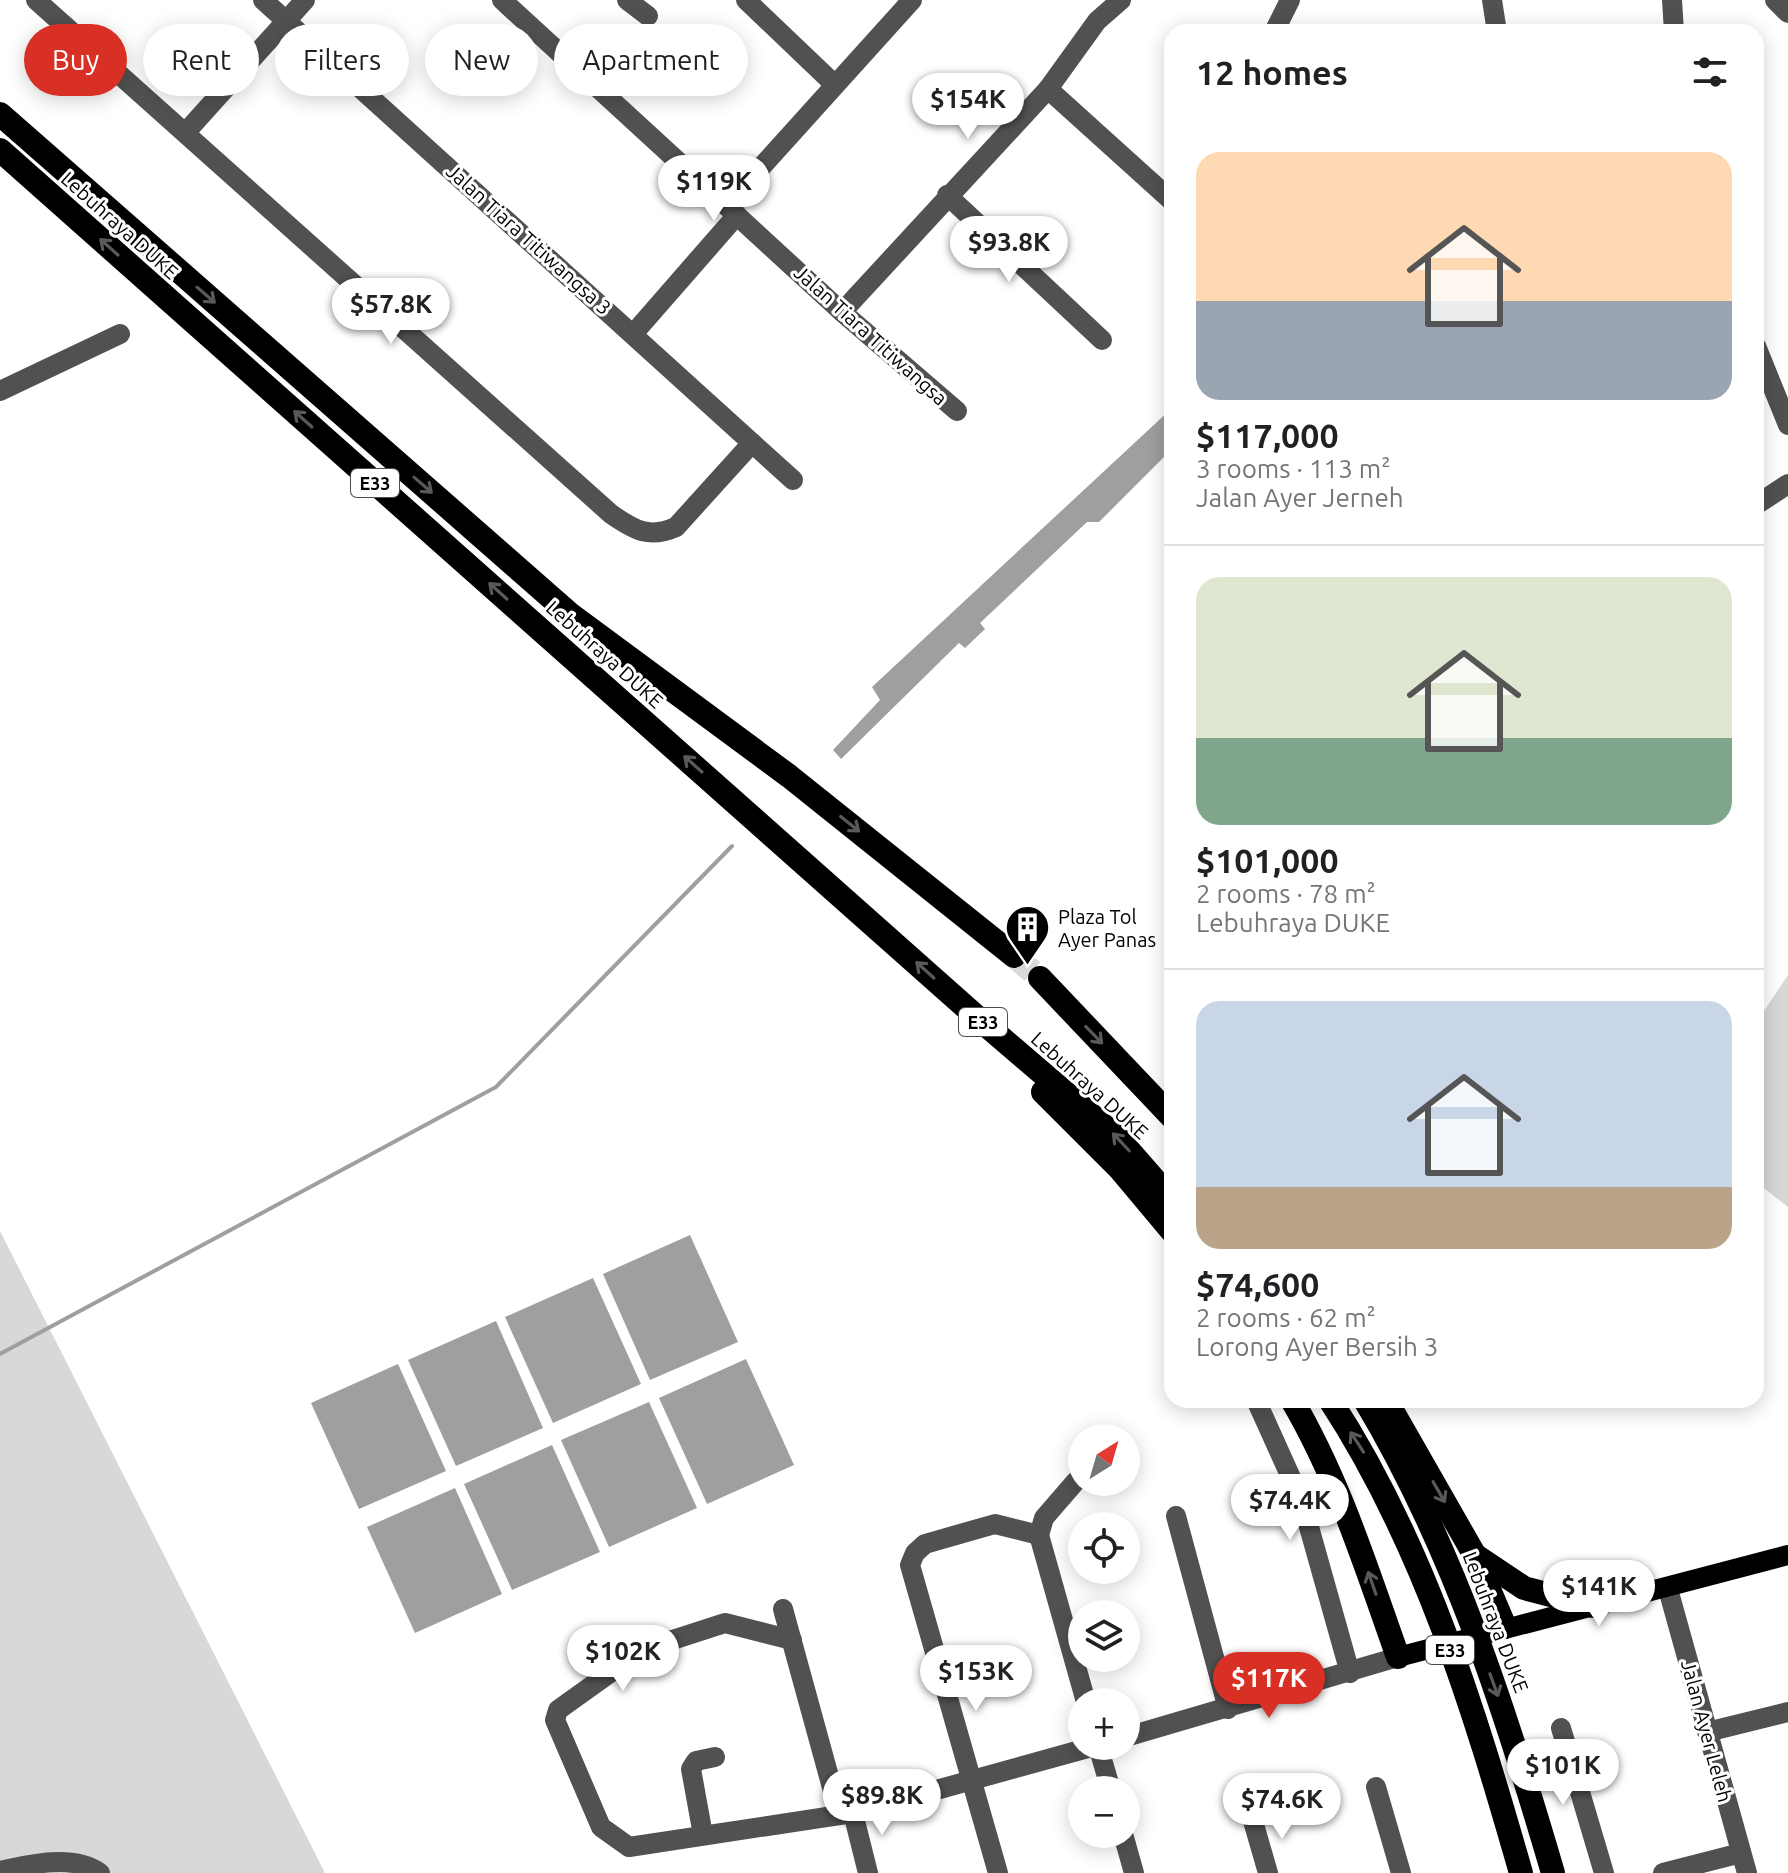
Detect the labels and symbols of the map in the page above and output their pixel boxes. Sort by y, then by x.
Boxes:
pin: $154K [912,73,1024,141]
pin: $119K [658,155,770,223]
street label: Jalan Tiara Titiwangsa 3 [442,159,616,319]
street label: Lebuhraya DUKE [57,167,183,283]
pin: $93.8K [944,216,1074,284]
one-way arrow [99,238,119,256]
street label: Jalan Tiara Titiwangsa [790,260,952,410]
pin: $57.8K [326,278,456,346]
one-way arrow [196,286,216,304]
one-way arrow [294,410,314,428]
road number: E33 [351,469,399,497]
one-way arrow [412,475,432,493]
one-way arrow [488,583,508,601]
street label: Lebuhraya DUKE [542,596,668,712]
one-way arrow [683,755,703,773]
one-way arrow [839,816,860,833]
building icon: Plaza Tol Ayer Panas [1003,904,1051,967]
place label: Plaza Tol Ayer Panas [1058,905,1156,951]
one-way arrow [915,961,935,980]
road number: E33 [959,1008,1007,1036]
one-way arrow [1084,1025,1103,1044]
street label: Lebuhraya DUKE [1027,1027,1153,1143]
one-way arrow [1111,1132,1130,1152]
north arrow [1068,1424,1140,1496]
one-way arrow [1348,1431,1364,1454]
pin: $74.4K [1225,1474,1355,1542]
one-way arrow [1431,1480,1447,1503]
street label: Lebuhraya DUKE [1459,1548,1533,1696]
pin: $141K [1543,1560,1655,1628]
one-way arrow [1363,1571,1378,1596]
pin: $102K [567,1625,679,1693]
road number: E33 [1426,1636,1474,1664]
pin: $153K [920,1645,1032,1713]
pin: $117K [1213,1652,1325,1720]
street label: Jalan Ayer Leleh [1677,1657,1737,1805]
one-way arrow [1488,1672,1502,1697]
pin: $101K [1507,1739,1619,1807]
pin: $89.8K [817,1769,947,1837]
pin: $74.6K [1217,1773,1347,1841]

